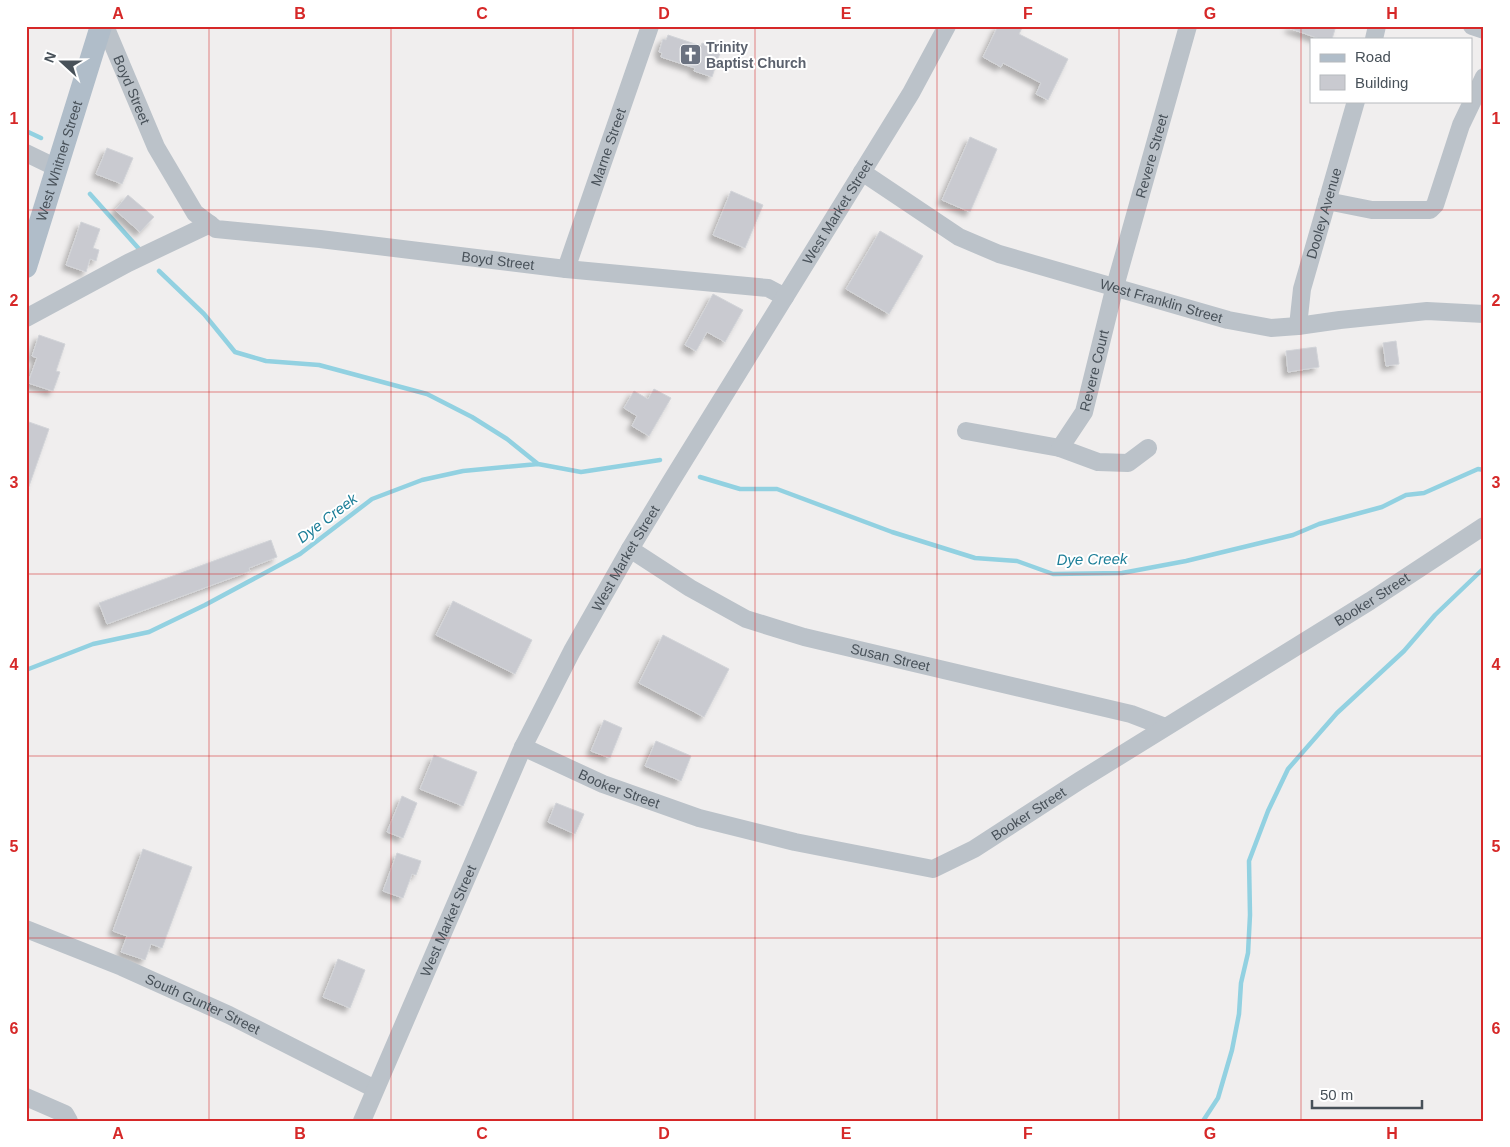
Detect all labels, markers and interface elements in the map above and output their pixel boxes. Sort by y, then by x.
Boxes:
text: A [112,5,124,22]
text: B [294,5,306,22]
text: C [476,5,488,22]
text: D [658,5,670,22]
text: E [841,5,852,22]
text: F [1023,5,1033,22]
text: G [1204,5,1216,22]
text: H [1386,5,1398,22]
north arrow [38,38,88,88]
legend [1310,38,1472,102]
place label: Trinity Baptist Church [706,39,806,71]
church icon: Trinity Baptist Church [678,43,702,67]
text: Road [1355,48,1391,65]
text: N [41,50,59,65]
street label: Boyd Street [110,53,153,127]
text: Building [1355,74,1408,91]
street label: West Whitner Street [33,99,85,223]
street label: Marne Street [587,106,629,188]
text: 1 [10,110,19,127]
text: 1 [1492,110,1501,127]
street label: Revere Street [1132,112,1171,200]
street label: West Market Street [799,157,876,267]
street label: Dooley Avenue [1303,166,1344,261]
street label: Boyd Street [461,248,535,273]
street label: West Franklin Street [1098,276,1224,326]
text: 2 [10,292,19,309]
text: 2 [1492,292,1501,309]
street label: Revere Court [1076,328,1112,413]
text: 3 [10,474,19,491]
text: 3 [1492,474,1501,491]
water label: Dye Creek [294,489,362,546]
street label: West Market Street [588,502,663,614]
water label: Dye Creek [1056,550,1129,568]
street label: Booker Street [1332,569,1412,629]
street label: Susan Street [849,640,932,674]
text: 4 [10,656,19,673]
text: 4 [1492,656,1501,673]
street label: Booker Street [576,766,662,812]
street label: Booker Street [988,784,1069,844]
text: 5 [10,838,19,855]
text: 5 [1492,838,1501,855]
street label: West Market Street [417,863,479,979]
street label: South Gunter Street [143,971,263,1037]
text: 6 [10,1020,19,1037]
text: 6 [1492,1020,1501,1037]
scale bar [1312,1077,1422,1109]
text: 50 m [1320,1086,1353,1103]
text: A [112,1125,124,1142]
text: B [294,1125,306,1142]
text: C [476,1125,488,1142]
text: D [658,1125,670,1142]
text: E [841,1125,852,1142]
text: F [1023,1125,1033,1142]
text: G [1204,1125,1216,1142]
text: H [1386,1125,1398,1142]

